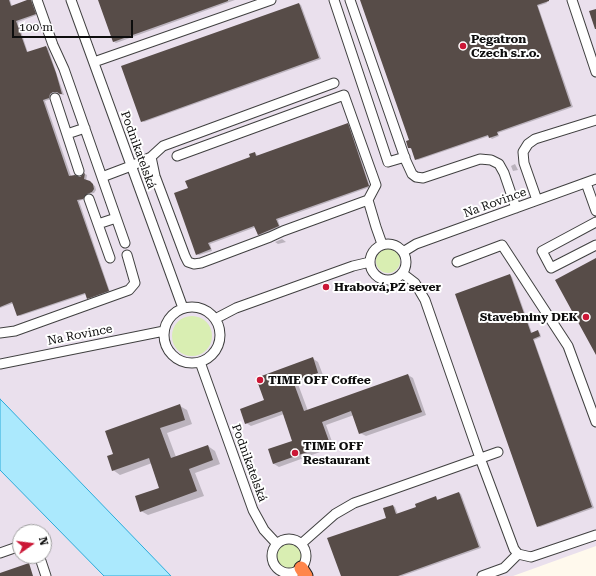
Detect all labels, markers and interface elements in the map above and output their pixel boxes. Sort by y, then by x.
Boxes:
scale bar [14,12,135,38]
text: 100 m [19,20,53,34]
place label: Pegatron Czech s.r.o. [471,32,540,60]
marker: Pegatron Czech s.r.o. [458,41,468,51]
street label: Podnikatelská [117,109,159,191]
street label: Na Rovince [461,185,529,221]
place label: Hrabová,PZ sever [334,280,441,294]
marker: Hrabová,PZ sever [321,282,331,292]
place label: Stavebniny DEK [480,310,578,324]
marker: Stavebniny DEK [581,312,591,322]
street label: Na Rovince [46,322,114,348]
place label: TIME OFF Coffee [268,373,371,387]
marker: TIME OFF Coffee [255,375,265,385]
street label: Podnikatelská [228,422,270,504]
place label: TIME OFF Restaurant [303,439,370,467]
marker: TIME OFF Restaurant [290,448,300,458]
north arrow [12,524,52,564]
text: N [36,536,50,547]

